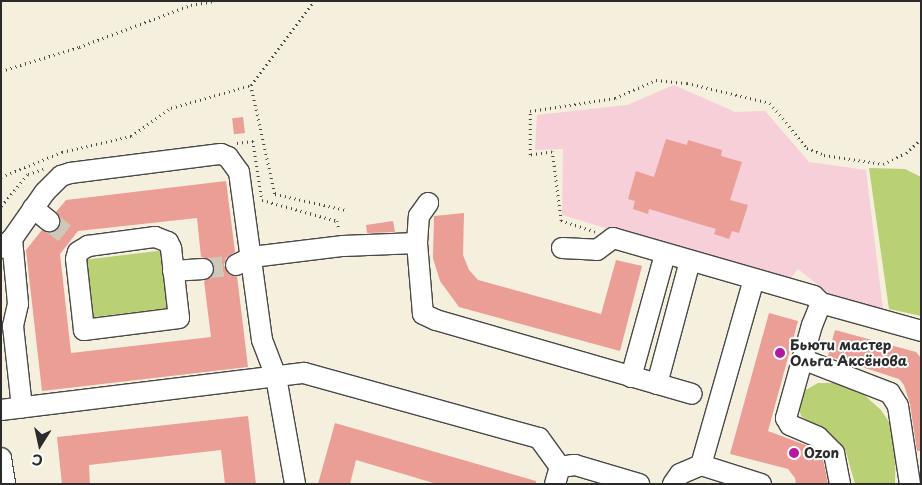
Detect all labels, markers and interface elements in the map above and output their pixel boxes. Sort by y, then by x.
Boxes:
place label: Бьюти мастер Oльга Аксёнова [790,337,907,370]
marker: Бьюти мастер Oльга Аксёнова [774,347,786,359]
north arrow [15,420,65,470]
place label: Ozon [804,445,839,461]
marker: Ozon [788,447,800,459]
text: С [30,449,44,472]

